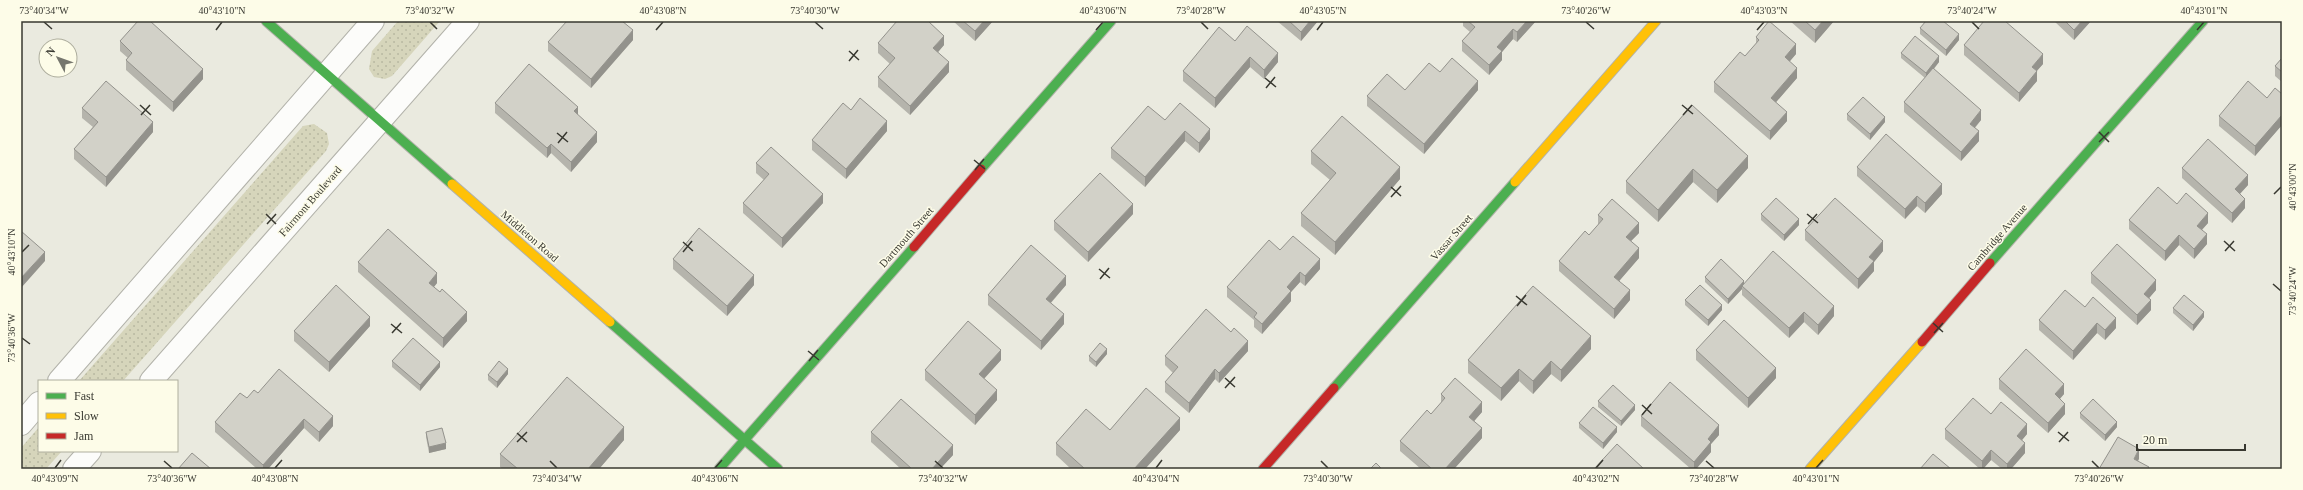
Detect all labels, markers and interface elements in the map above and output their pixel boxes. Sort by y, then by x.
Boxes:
text: 73°40'34"W [19,5,69,16]
text: 40°43'10"N [198,5,246,16]
text: 73°40'32"W [405,5,455,16]
text: 40°43'08"N [639,5,687,16]
text: 73°40'30"W [790,5,840,16]
text: 40°43'06"N [1079,5,1127,16]
text: 73°40'28"W [1176,5,1226,16]
text: 40°43'05"N [1299,5,1347,16]
text: 73°40'26"W [1561,5,1611,16]
text: 40°43'03"N [1740,5,1788,16]
text: 73°40'24"W [1947,5,1997,16]
text: 40°43'01"N [2180,5,2228,16]
north arrow [38,38,78,78]
text: N [43,44,58,58]
street label: Fairmont Boulevard [276,163,344,238]
text: 40°43'00"N [2287,163,2298,211]
street label: Cambridge Avenue [1965,201,2029,273]
street label: Dartmouth Street [877,204,935,270]
street label: Middleton Road [499,208,561,264]
street label: Vassar Street [1428,212,1474,262]
text: 40°43'10"N [6,228,17,276]
text: 73°40'24"W [2287,266,2298,316]
text: 73°40'36"W [6,313,17,363]
legend [38,380,178,452]
text: Fast [74,389,95,403]
text: Slow [74,409,99,423]
scale bar [2137,426,2245,452]
text: Jam [74,429,94,443]
text: 20 m [2143,433,2168,447]
text: 40°43'09"N [31,473,79,484]
text: 73°40'36"W [147,473,197,484]
text: 40°43'08"N [251,473,299,484]
text: 73°40'34"W [532,473,582,484]
text: 40°43'06"N [691,473,739,484]
text: 73°40'32"W [918,473,968,484]
text: 40°43'04"N [1132,473,1180,484]
text: 73°40'30"W [1303,473,1353,484]
text: 40°43'02"N [1572,473,1620,484]
text: 73°40'28"W [1689,473,1739,484]
text: 40°43'01"N [1792,473,1840,484]
text: 73°40'26"W [2074,473,2124,484]

